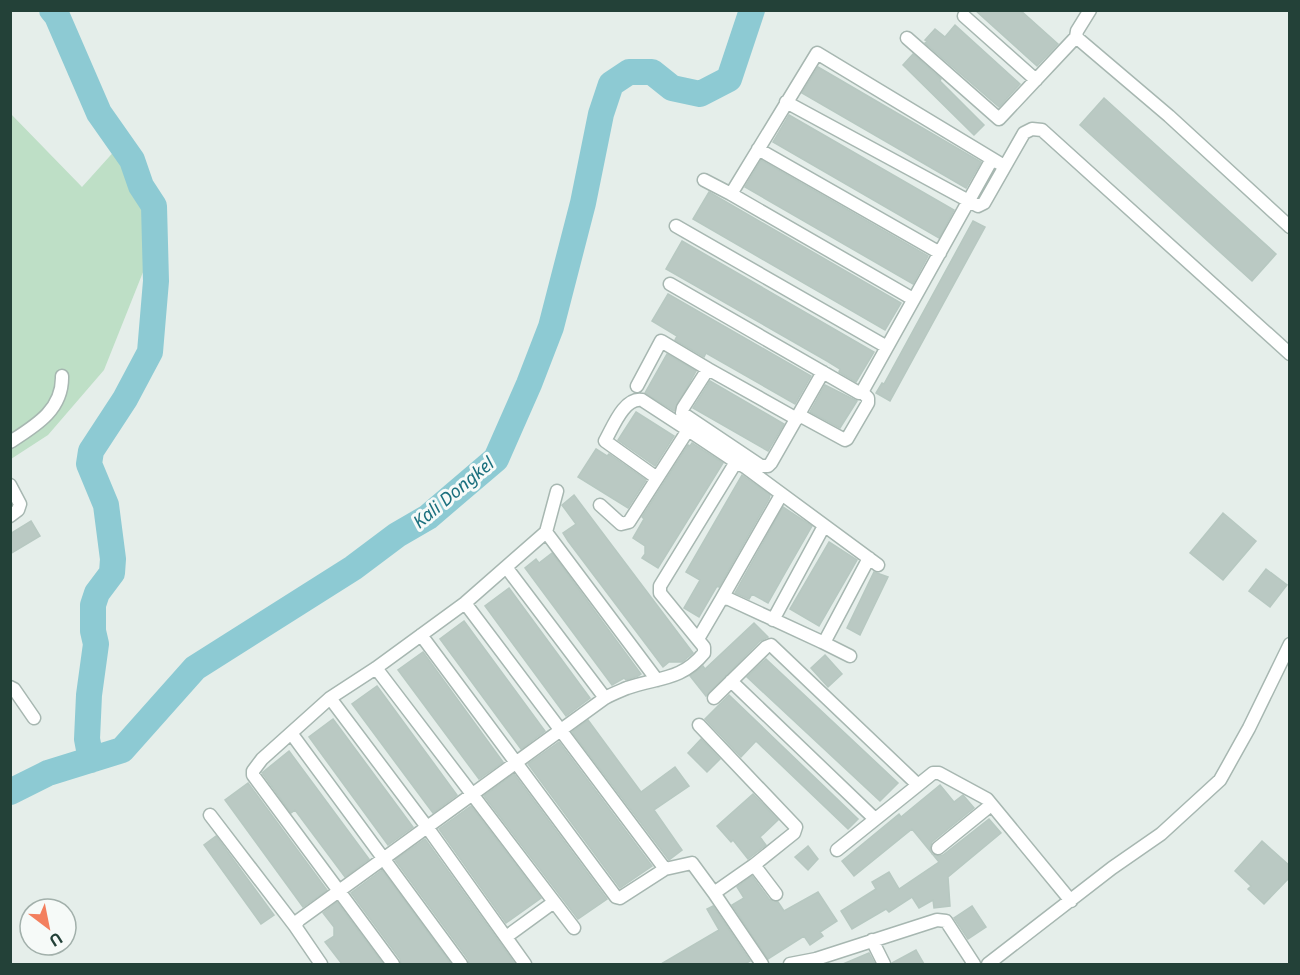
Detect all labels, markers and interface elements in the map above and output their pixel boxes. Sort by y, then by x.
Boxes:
water label: Kali Dongkel [407,451,499,533]
north arrow [18,897,78,957]
text: U [45,927,67,952]

